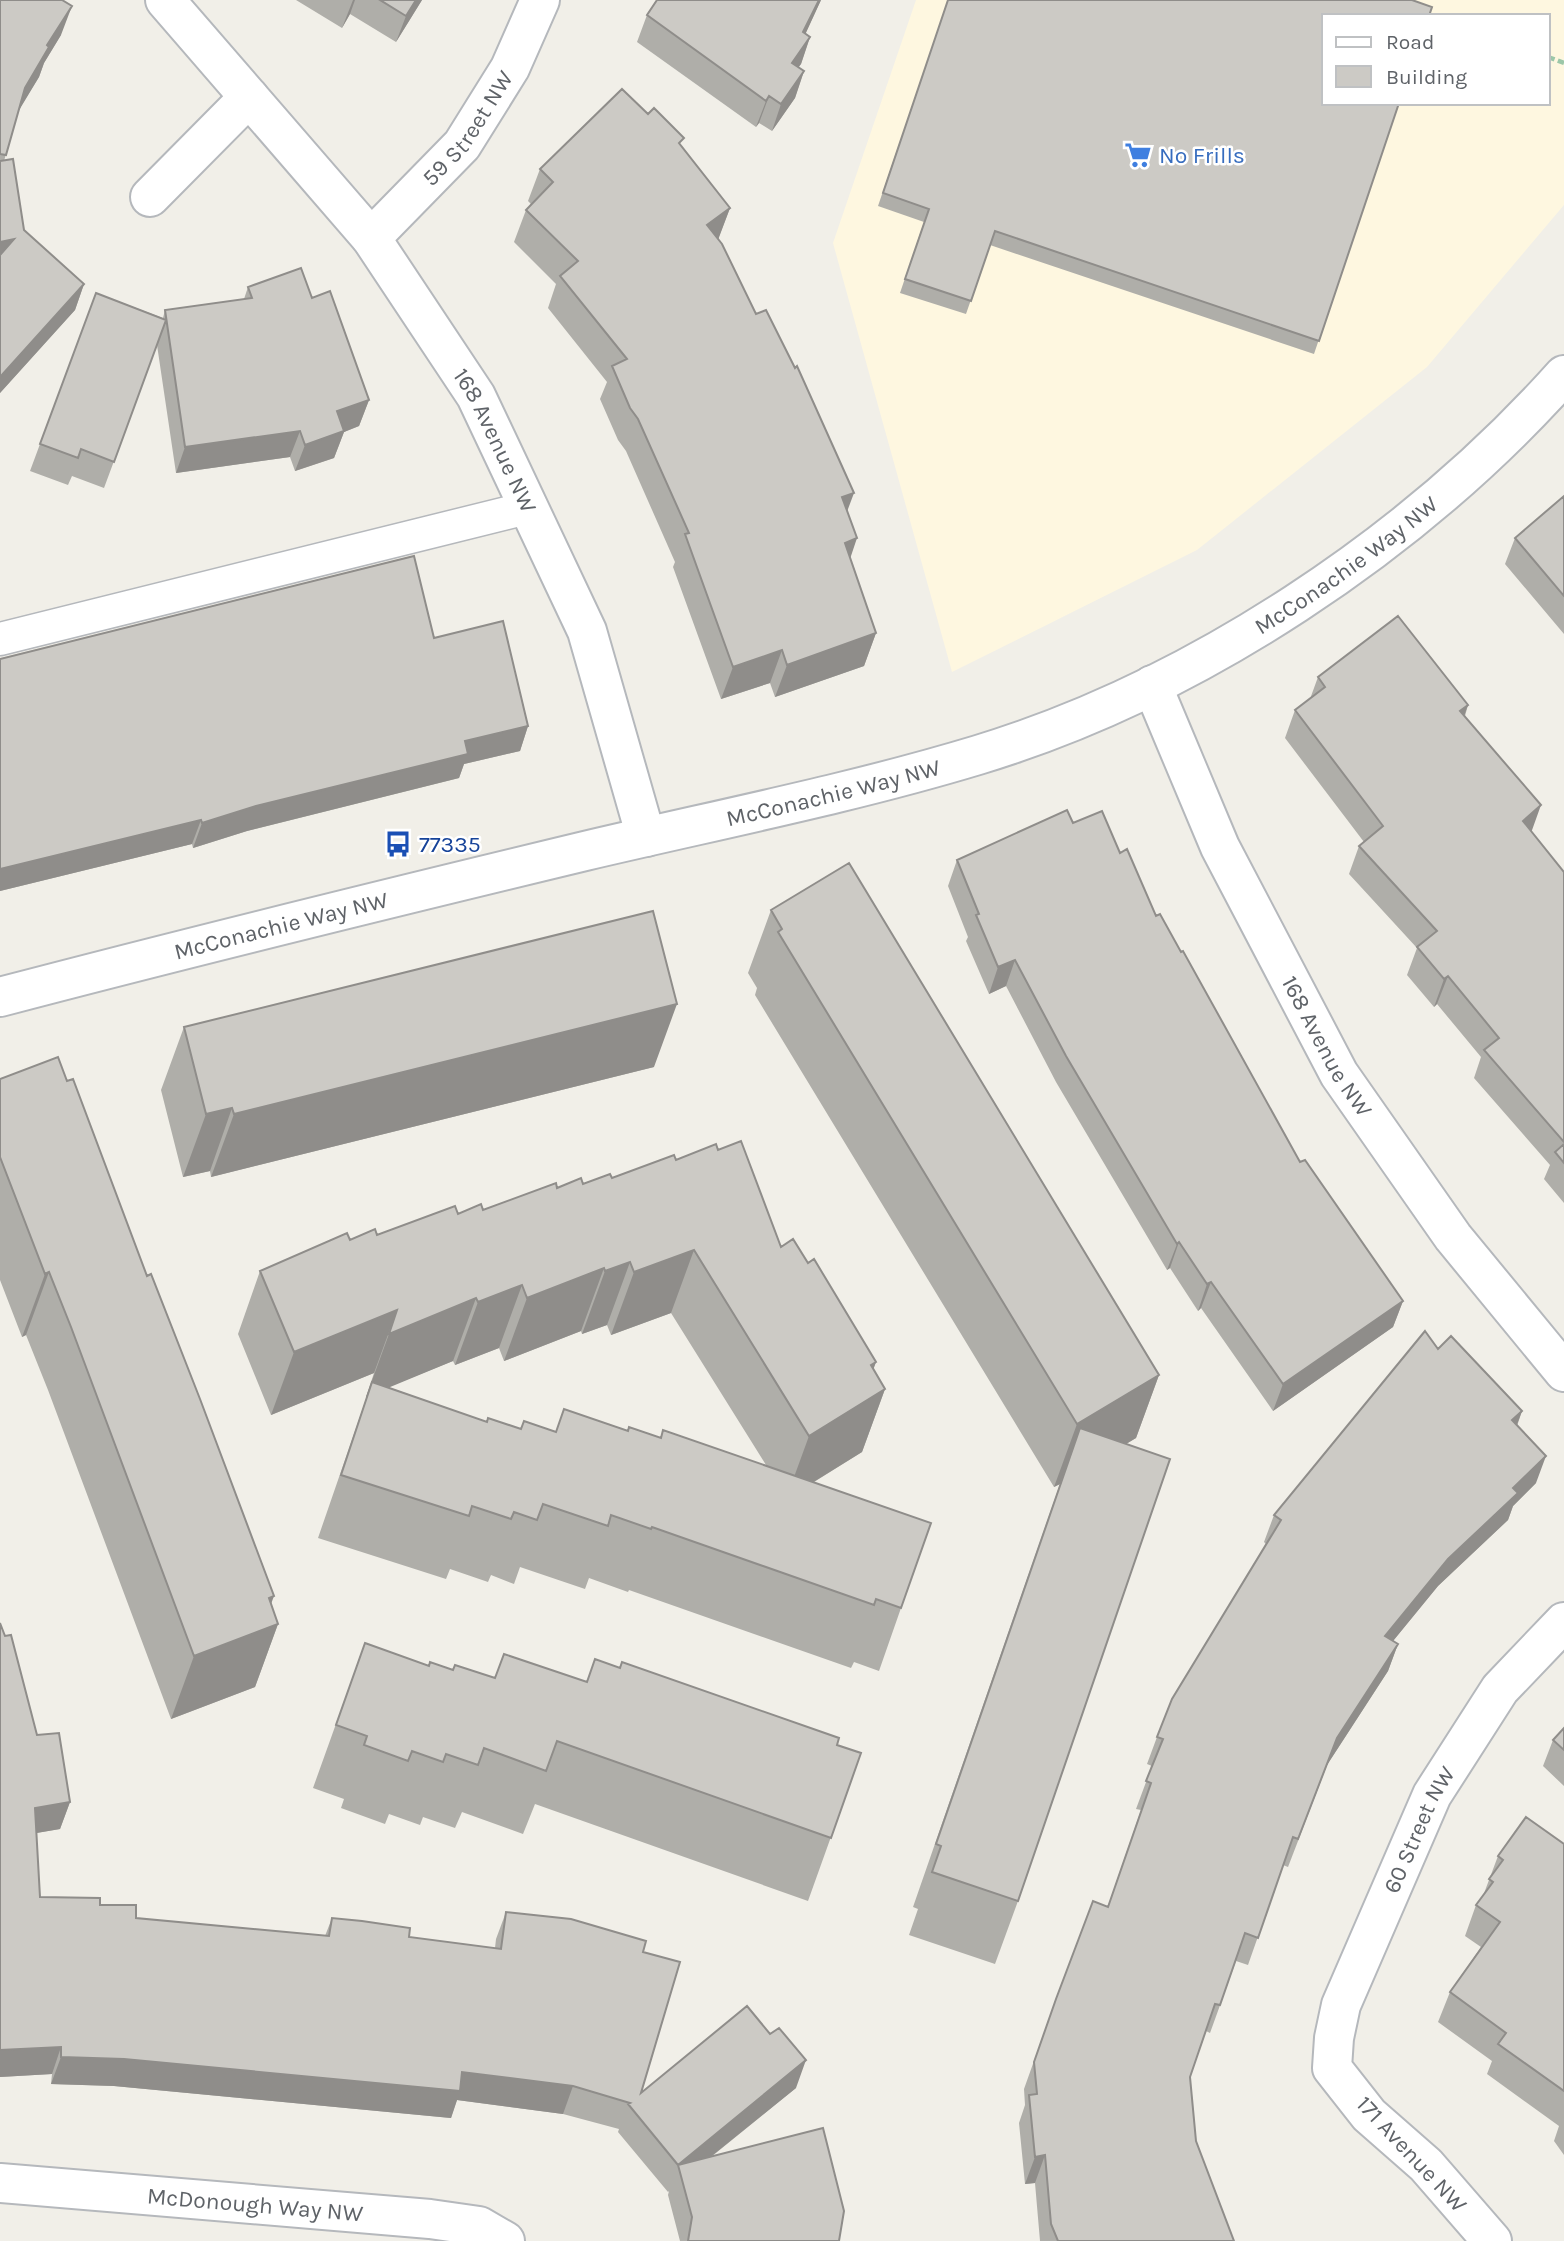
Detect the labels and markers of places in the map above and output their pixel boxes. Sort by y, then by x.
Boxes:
supermarket icon: No Frills [1123,140,1153,170]
place label: No Frills [1159,142,1245,169]
bus stop icon: 77335 [383,829,413,859]
place label: 77335 [419,831,481,858]

